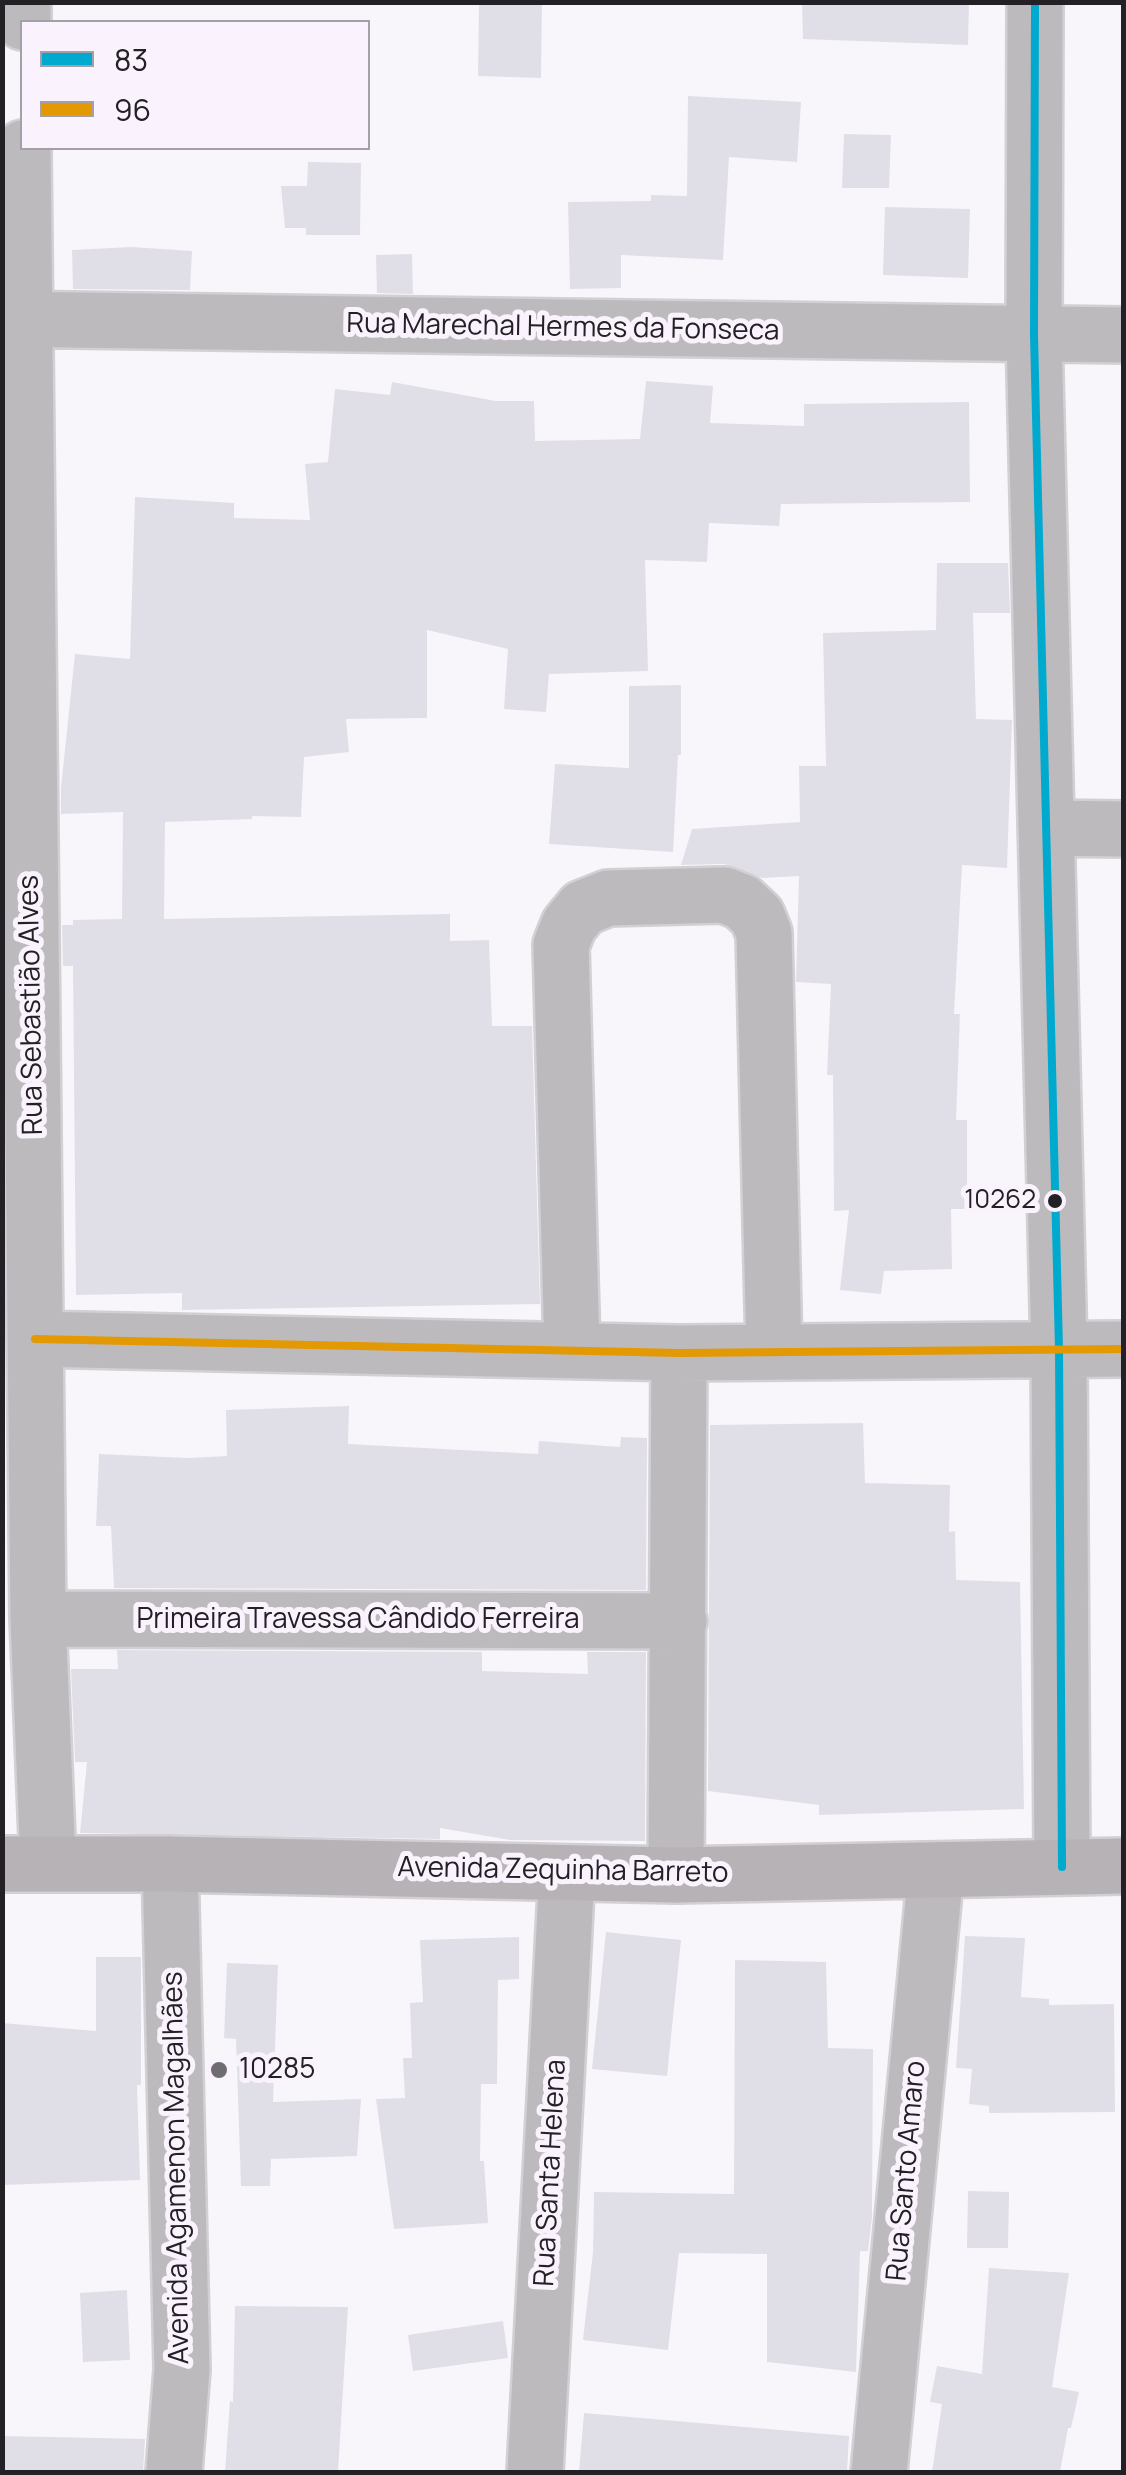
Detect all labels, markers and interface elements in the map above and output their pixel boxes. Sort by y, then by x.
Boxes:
legend [20,20,370,150]
text: 83 [114,39,148,80]
text: 96 [114,89,151,130]
street label: Rua Marechal Hermes da Fonseca [346,307,780,349]
street label: Rua Sebastião Alves [13,875,51,1135]
place label: 10262 [964,1185,1036,1217]
marker: 10262 [1045,1191,1065,1211]
street label: Primeira Travessa Cândido Ferreira [136,1603,580,1637]
street label: Avenida Zequinha Barreto [397,1851,729,1891]
street label: Avenida Agamenon Magalhães [157,1971,197,2365]
place label: 10285 [239,2053,315,2087]
marker: 10285 [208,2059,230,2081]
street label: Rua Santa Helena [528,2059,574,2287]
street label: Rua Santo Amaro [881,2059,933,2283]

